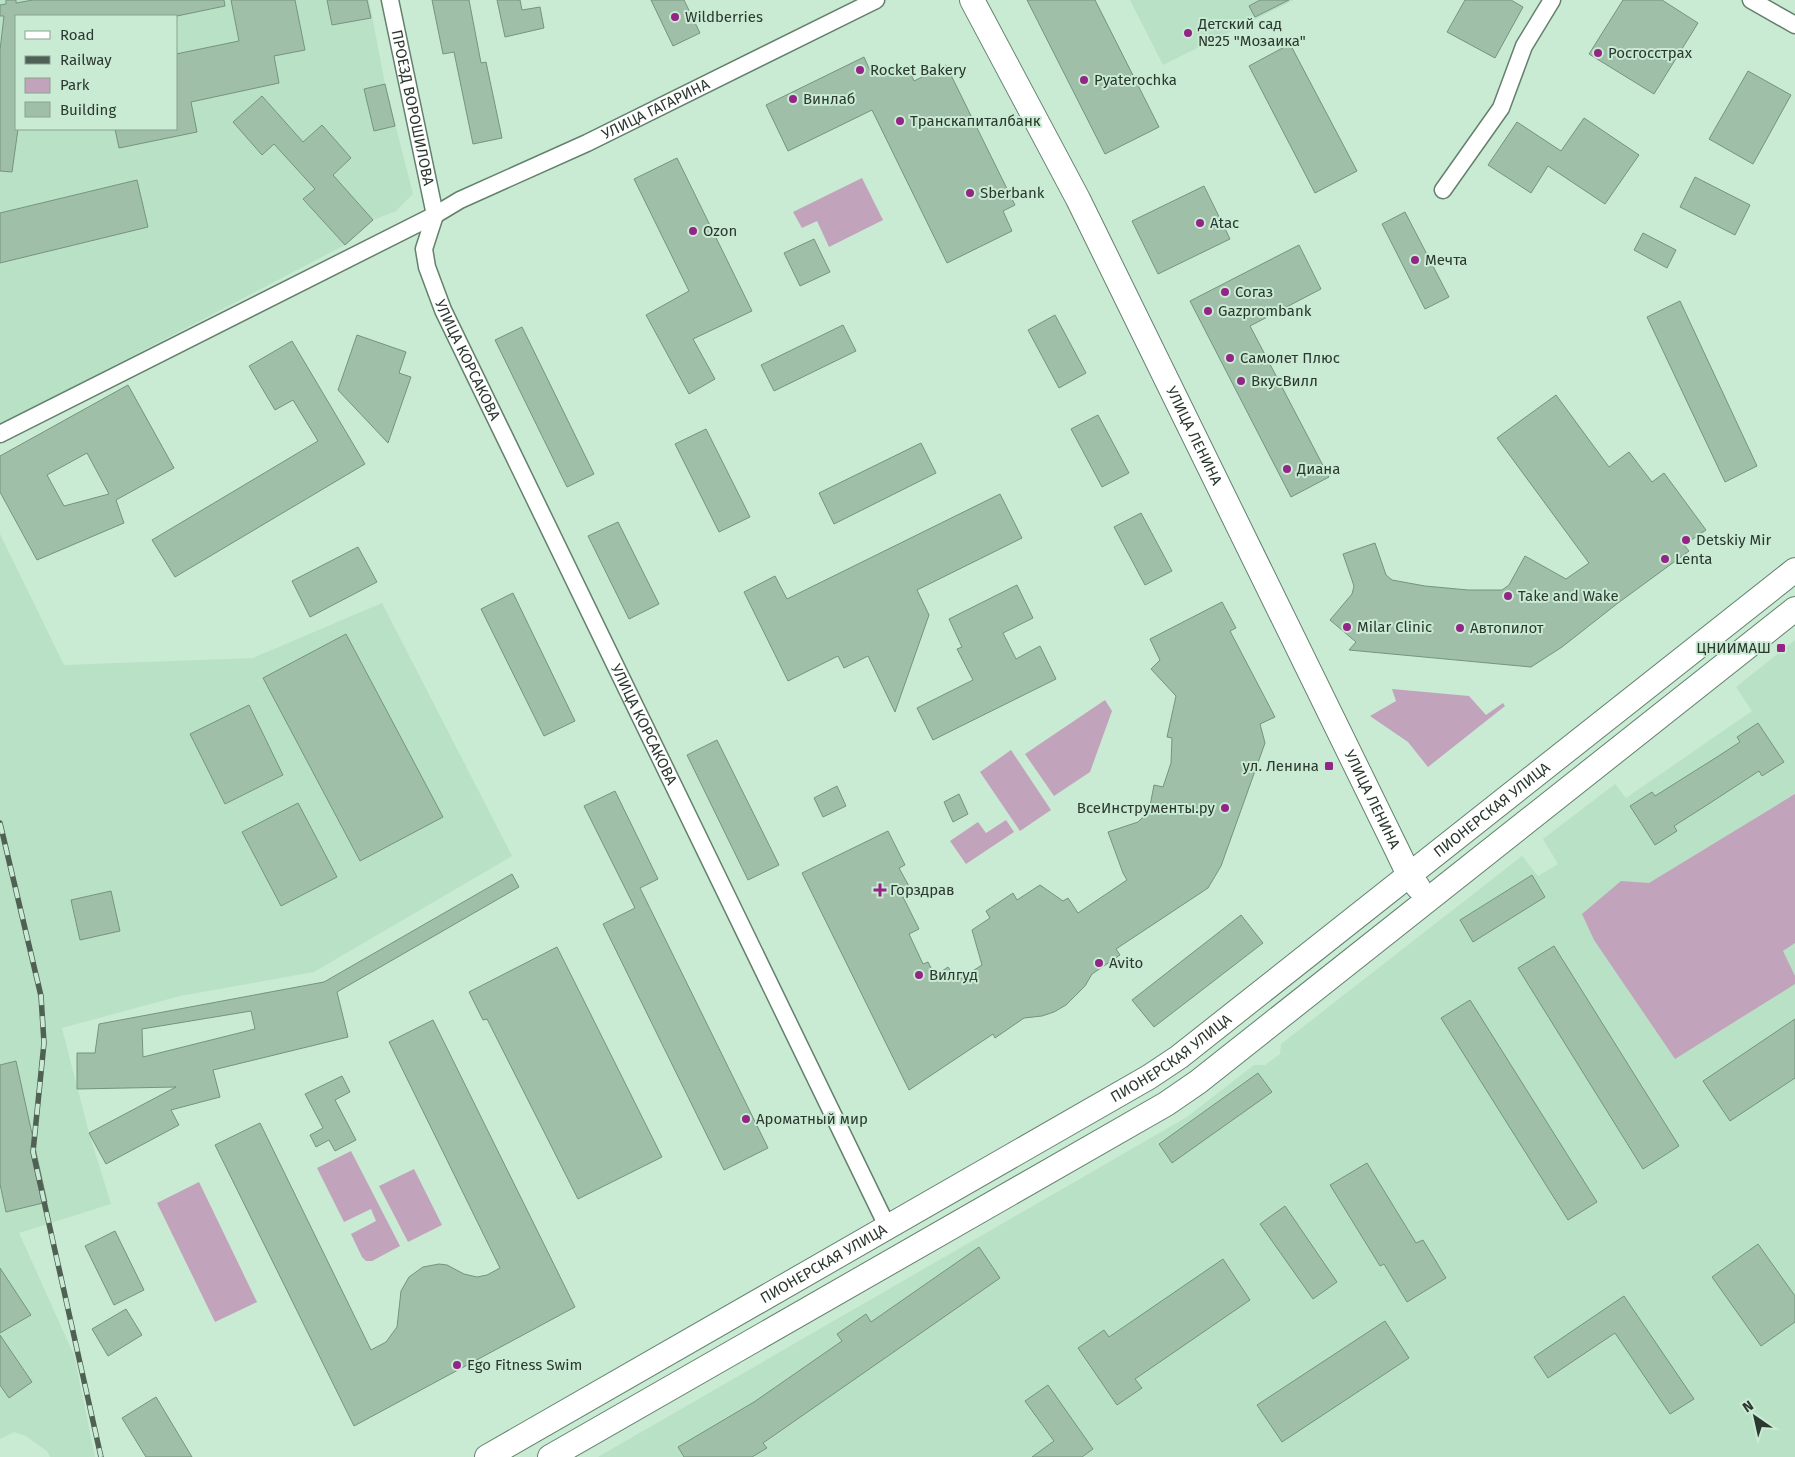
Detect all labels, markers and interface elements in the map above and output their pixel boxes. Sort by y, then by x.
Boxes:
place label: Wildberries [685,8,763,26]
marker: Wildberries [669,11,681,23]
legend [15,15,178,130]
place label: Детский сад №25 "Мозаика" [1197,15,1306,50]
text: Road [60,26,95,44]
marker: Детский сад №25 "Мозаика" [1182,27,1194,39]
street label: ПРОЕЗД ВОРОШИЛОВА [387,28,438,188]
place label: Росгосстрах [1608,44,1693,62]
marker: Росгосстрах [1592,47,1604,59]
text: Railway [60,51,112,69]
place label: Rocket Bakery [870,61,967,79]
marker: Rocket Bakery [854,64,866,76]
place label: Pyaterochka [1094,71,1177,89]
marker: Pyaterochka [1078,74,1090,86]
street label: УЛИЦА ГАГАРИНА [599,75,713,143]
text: Park [60,76,90,94]
place label: Винлаб [803,90,856,108]
marker: Винлаб [787,93,799,105]
text: Building [60,101,116,119]
place label: Транскапиталбанк [910,112,1041,130]
marker: Транскапиталбанк [894,115,906,127]
place label: Sberbank [980,184,1045,202]
marker: Sberbank [964,187,976,199]
place label: Atac [1210,214,1239,232]
marker: Atac [1194,217,1206,229]
place label: Ozon [703,222,737,240]
marker: Ozon [687,225,699,237]
place label: Мечта [1425,251,1467,269]
marker: Мечта [1409,254,1421,266]
place label: Согаз [1235,283,1273,301]
marker: Согаз [1219,286,1231,298]
street label: УЛИЦА КОРСАКОВА [431,297,504,424]
place label: Gazprombank [1218,302,1312,320]
marker: Gazprombank [1202,305,1214,317]
place label: Самолет Плюс [1240,349,1340,367]
marker: Самолет Плюс [1224,352,1236,364]
place label: ВкусВилл [1251,372,1318,390]
marker: ВкусВилл [1235,375,1247,387]
street label: УЛИЦА ЛЕНИНА [1162,383,1226,488]
place label: Диана [1296,460,1340,478]
marker: Диана [1281,463,1293,475]
place label: Detskiy Mir [1696,531,1771,549]
marker: Detskiy Mir [1680,534,1692,546]
place label: Lenta [1675,550,1713,568]
marker: Lenta [1659,553,1671,565]
place label: Take and Wake [1518,587,1619,605]
marker: Take and Wake [1502,590,1514,602]
place label: Milar Clinic [1357,618,1432,636]
place label: Автопилот [1470,619,1544,637]
marker: Milar Clinic [1341,621,1353,633]
marker: Автопилот [1454,622,1466,634]
place label: ЦНИИМАШ [1696,639,1771,657]
marker: ЦНИИМАШ [1775,642,1787,654]
street label: УЛИЦА КОРСАКОВА [607,661,681,788]
street label: УЛИЦА ЛЕНИНА [1340,747,1404,852]
place label: ул. Ленина [1243,757,1319,775]
street label: ПИОНЕРСКАЯ УЛИЦА [1430,758,1554,861]
marker: ул. Ленина [1323,760,1335,772]
place label: ВсеИнструменты.ру [1077,799,1216,817]
marker: ВсеИнструменты.ру [1219,802,1231,814]
place label: Горздрав [890,881,955,899]
marker: Горздрав [874,884,886,896]
place label: Avito [1109,954,1143,972]
marker: Avito [1093,957,1105,969]
place label: Вилгуд [929,966,978,984]
marker: Вилгуд [913,969,925,981]
street label: ПИОНЕРСКАЯ УЛИЦА [1107,1010,1235,1106]
place label: Ароматный мир [756,1110,868,1128]
marker: Ароматный мир [740,1113,752,1125]
street label: ПИОНЕРСКАЯ УЛИЦА [757,1220,890,1307]
place label: Ego Fitness Swim [467,1356,582,1374]
marker: Ego Fitness Swim [451,1359,463,1371]
north arrow [1730,1392,1780,1442]
text: N [1739,1397,1757,1416]

